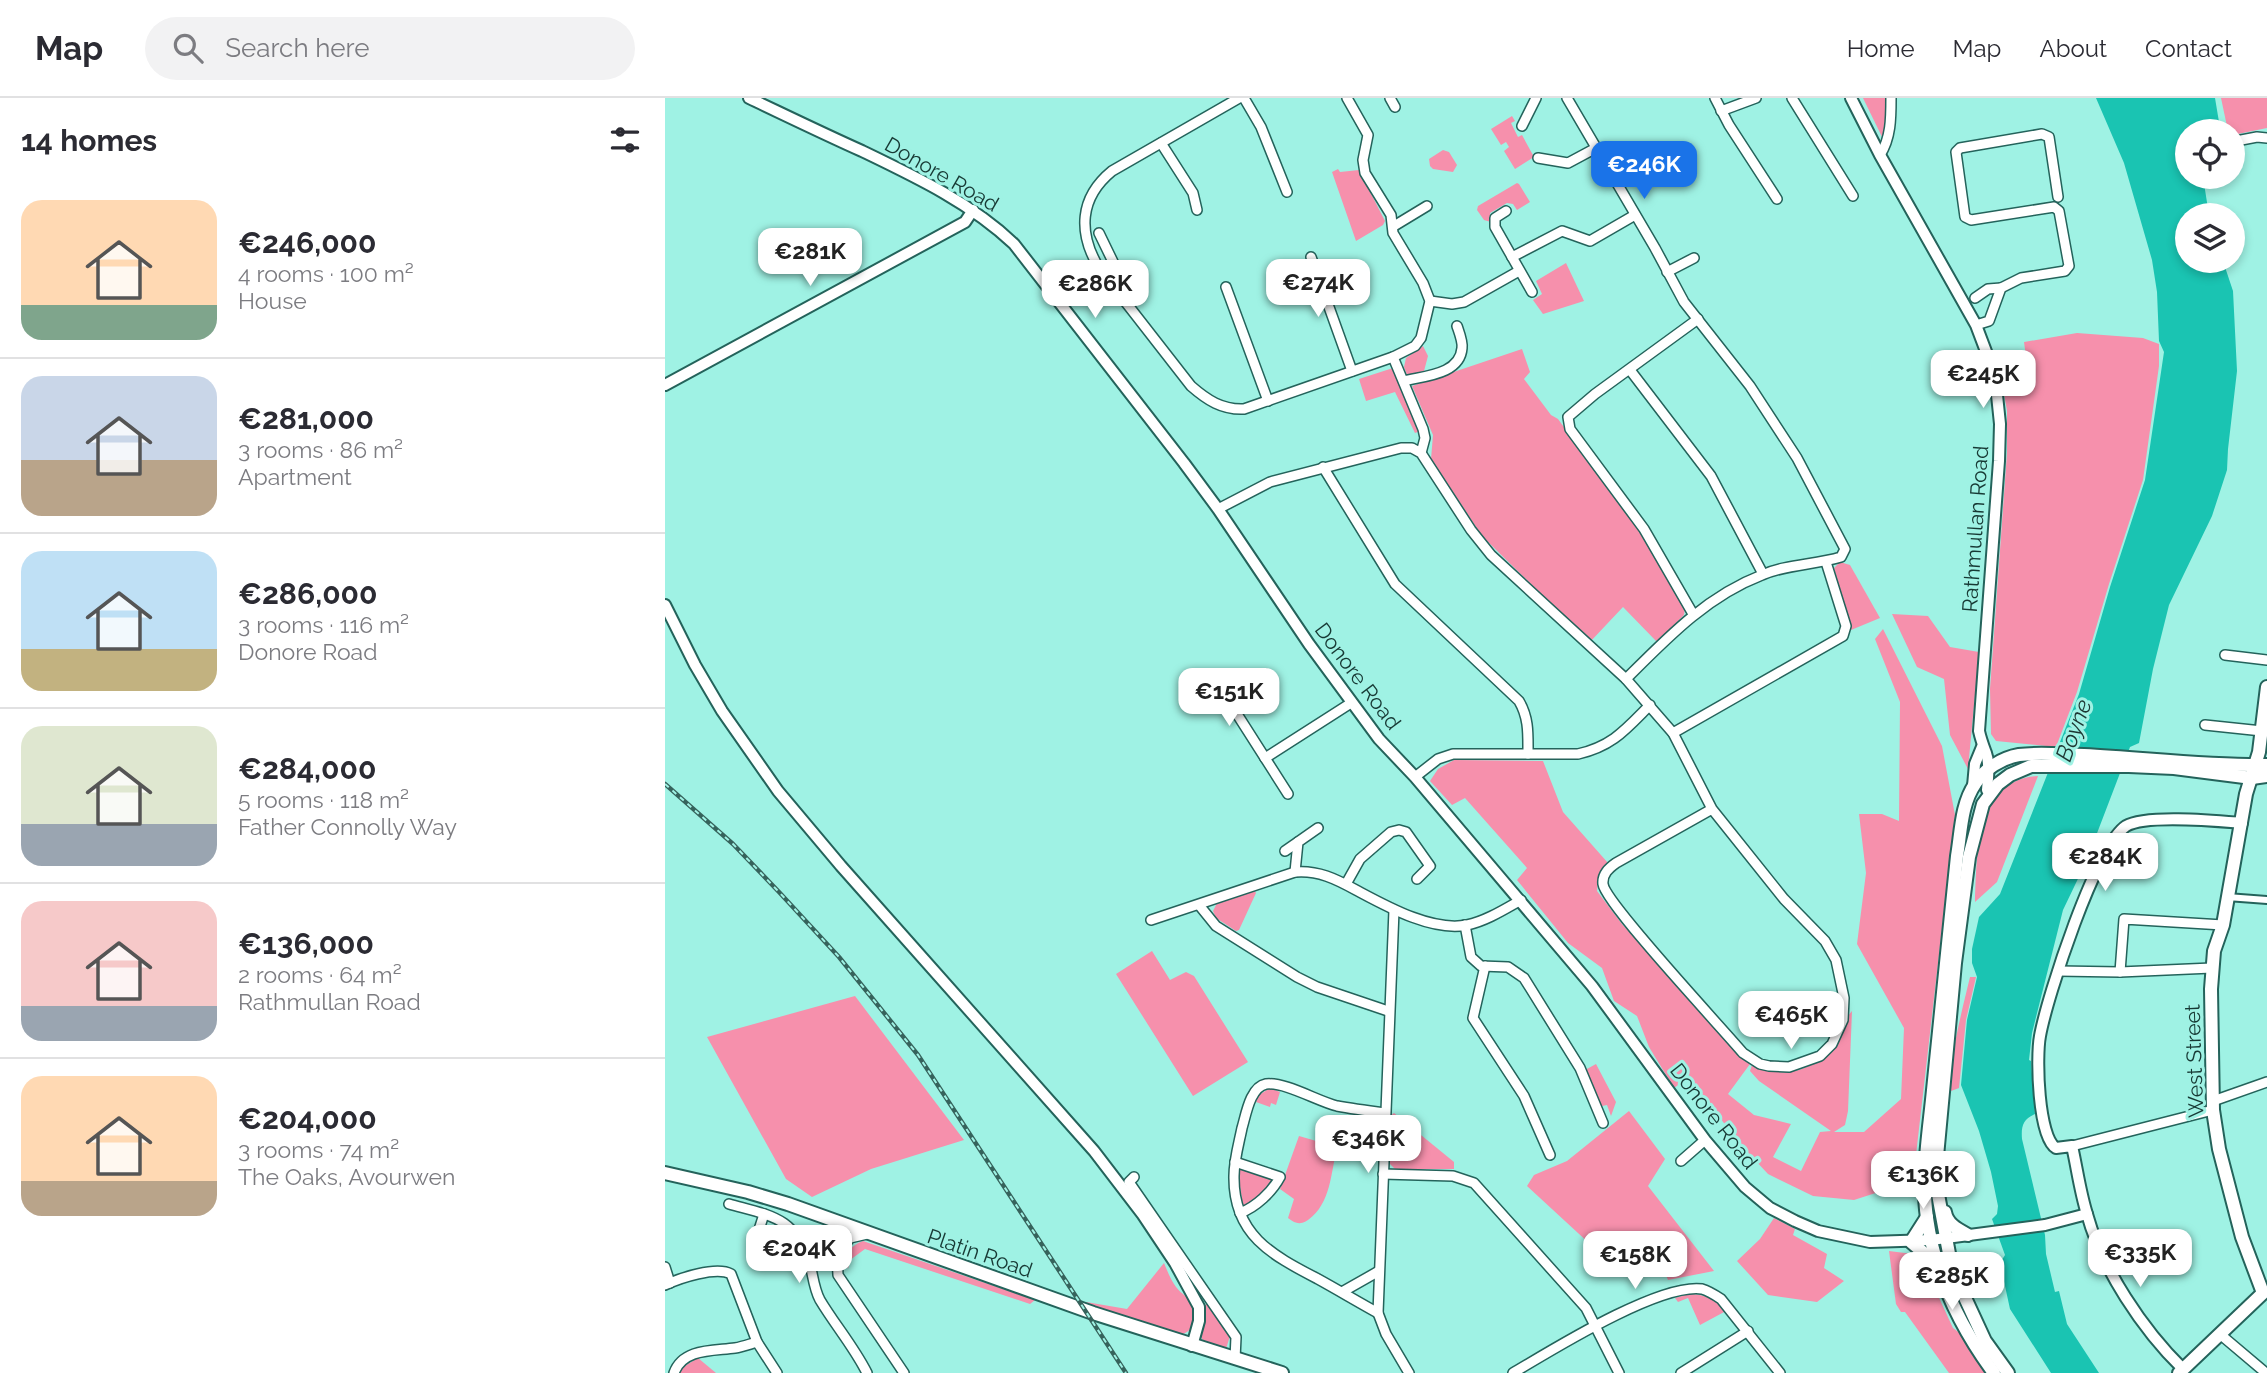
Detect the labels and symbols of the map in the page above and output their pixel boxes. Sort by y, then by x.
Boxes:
street label: Donore Road [881,131,1003,217]
pin: €246K [1595,141,1693,201]
pin: €281K [761,228,859,288]
pin: €286K [1046,260,1144,320]
pin: €274K [1269,260,1367,319]
pin: €245K [1934,350,2032,410]
street label: Rathmullan Road [1957,445,1993,613]
street label: Donore Road [1310,618,1406,734]
pin: €151K [1180,668,1278,728]
water label: Boyne [2049,695,2097,765]
pin: €284K [2056,834,2154,893]
pin: €465K [1742,992,1840,1051]
street label: West Street [2180,1004,2208,1118]
street label: Donore Road [1665,1058,1763,1174]
pin: €346K [1319,1116,1417,1175]
pin: €136K [1874,1152,1972,1211]
street label: Platin Road [924,1223,1036,1283]
pin: €204K [750,1226,848,1285]
pin: €335K [2091,1230,2189,1289]
pin: €158K [1586,1232,1684,1291]
pin: €285K [1903,1252,2001,1312]

